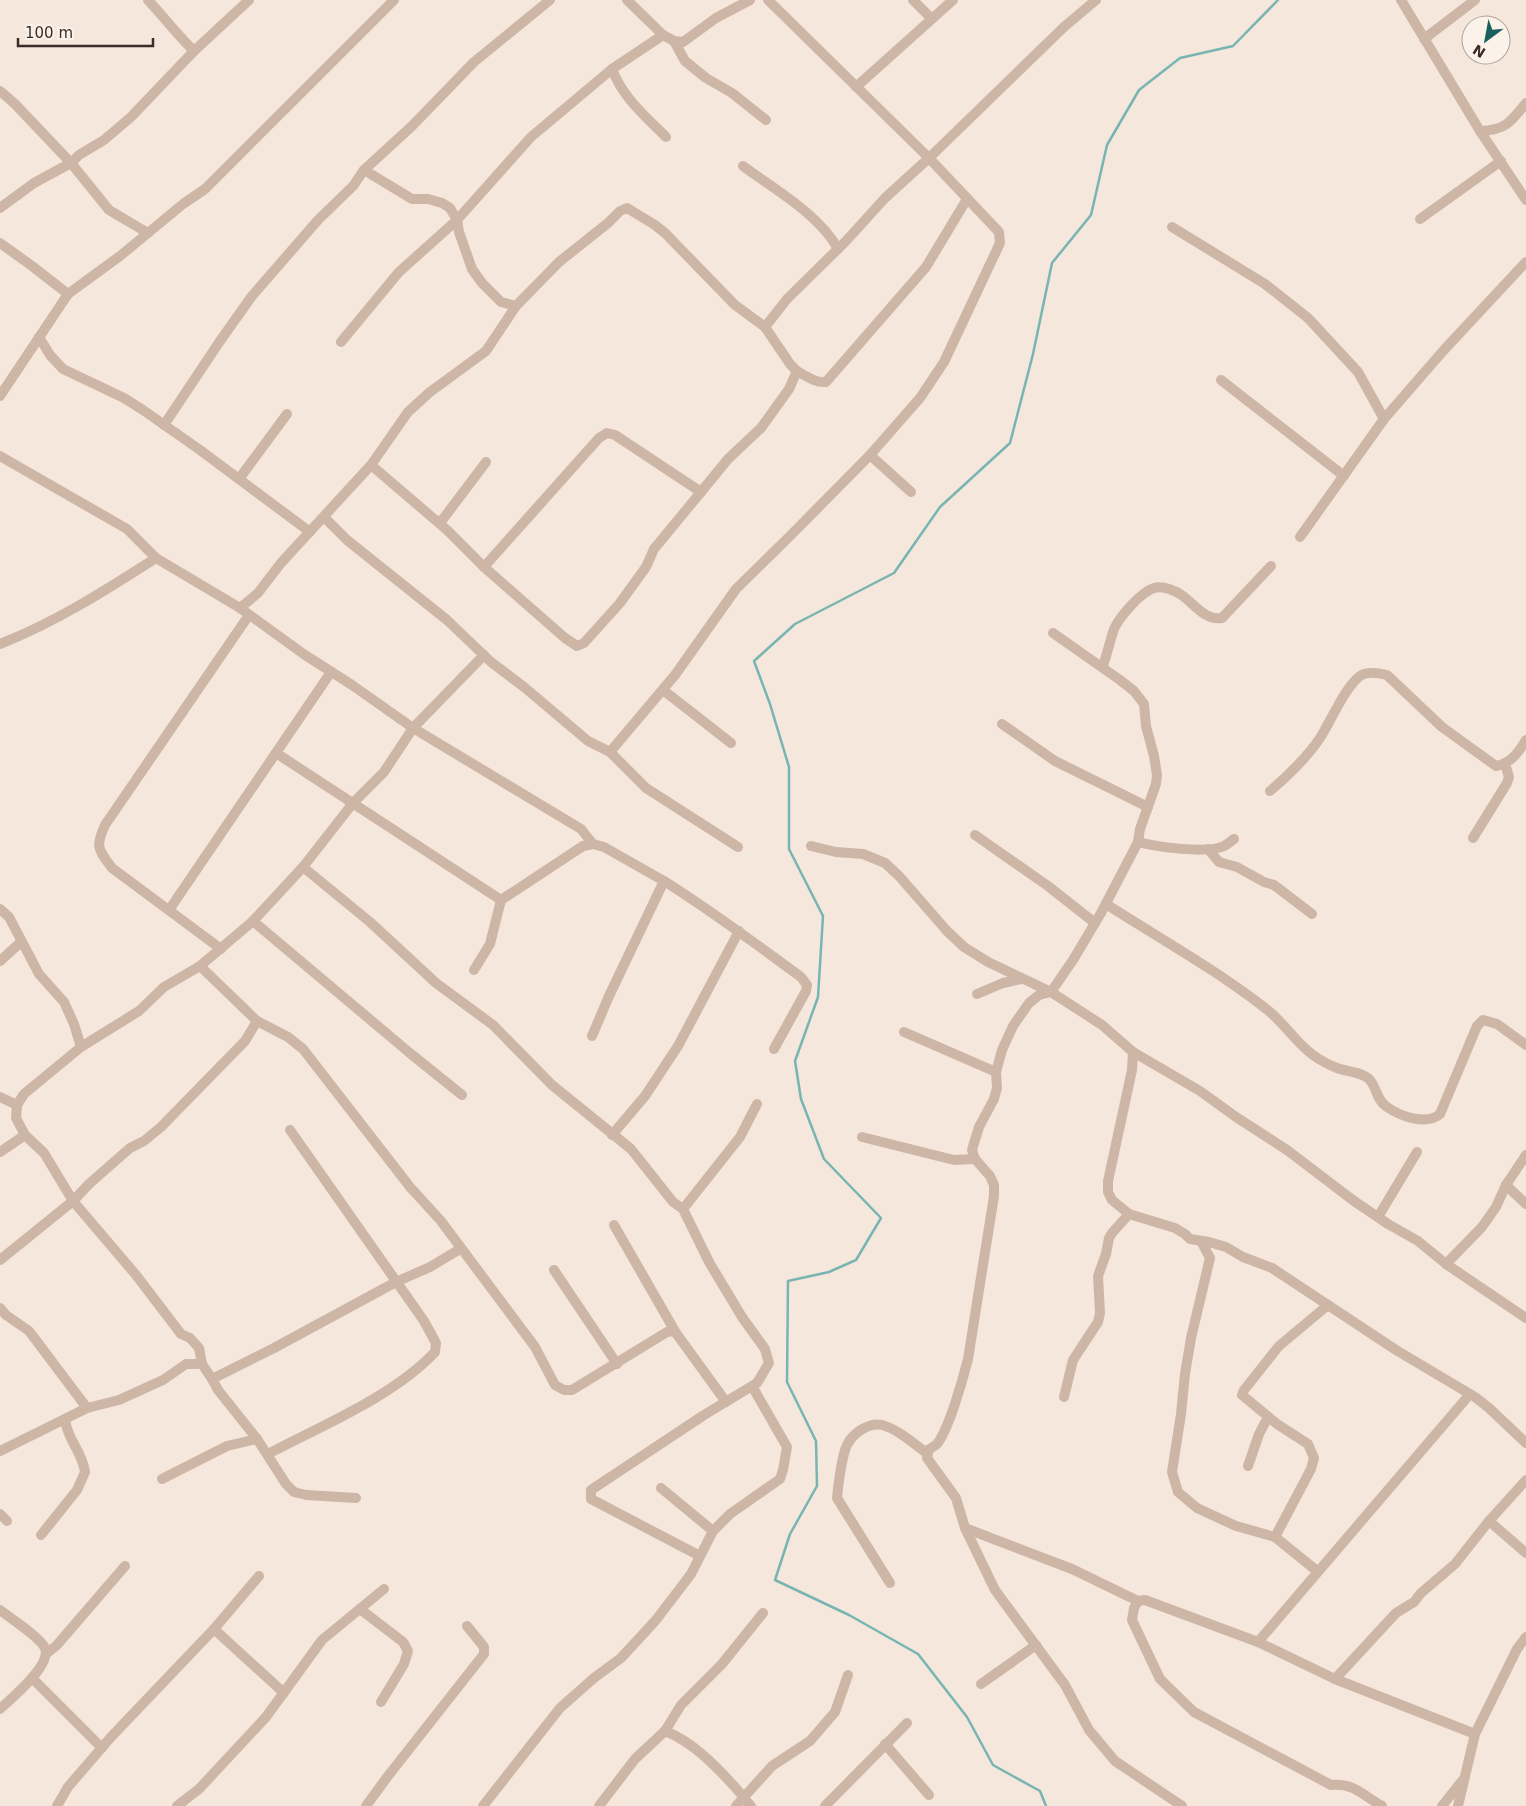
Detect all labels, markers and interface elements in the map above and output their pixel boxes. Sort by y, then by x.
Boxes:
scale bar [18,15,152,47]
north arrow [1461,15,1511,65]
text: 100 m [25,24,73,42]
text: N [1470,41,1488,61]

